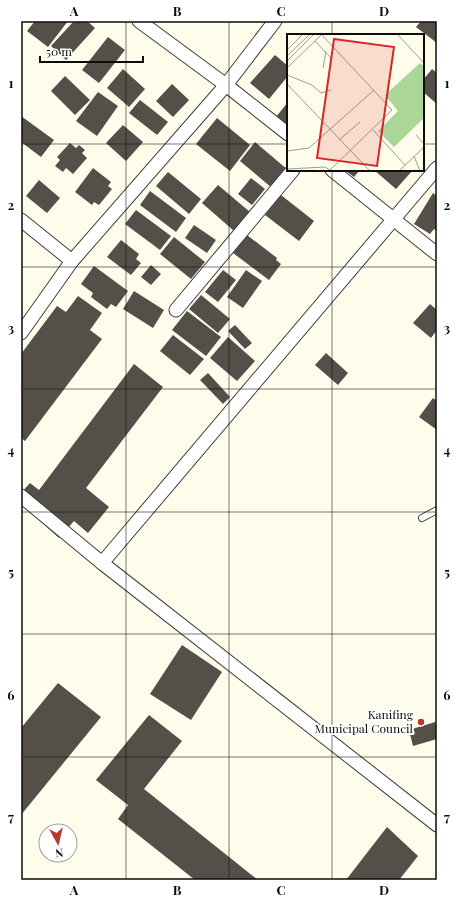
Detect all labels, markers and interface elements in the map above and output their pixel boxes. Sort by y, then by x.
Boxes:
text: A [69,2,79,19]
text: B [173,2,182,19]
text: C [276,2,286,19]
text: D [379,2,389,19]
inset map [287,34,424,171]
scale bar [40,38,143,64]
text: 50 m [46,43,72,59]
text: 1 [9,74,14,91]
text: 1 [445,74,450,91]
text: 2 [8,196,15,213]
text: 2 [444,196,451,213]
text: 3 [8,319,14,336]
text: 3 [444,319,450,336]
text: 4 [8,441,15,458]
text: 4 [444,441,451,458]
text: 5 [8,563,14,580]
text: 5 [444,563,450,580]
text: 6 [7,686,15,703]
text: 6 [443,686,451,703]
place label: Kanifing Municipal Council [315,706,414,736]
marker: Kanifing Municipal Council [416,717,426,727]
text: 7 [8,808,14,825]
text: 7 [444,808,450,825]
north arrow [38,823,78,863]
text: N [54,845,64,861]
text: A [69,881,79,898]
text: B [173,881,182,898]
text: C [276,881,286,898]
text: D [379,881,389,898]

